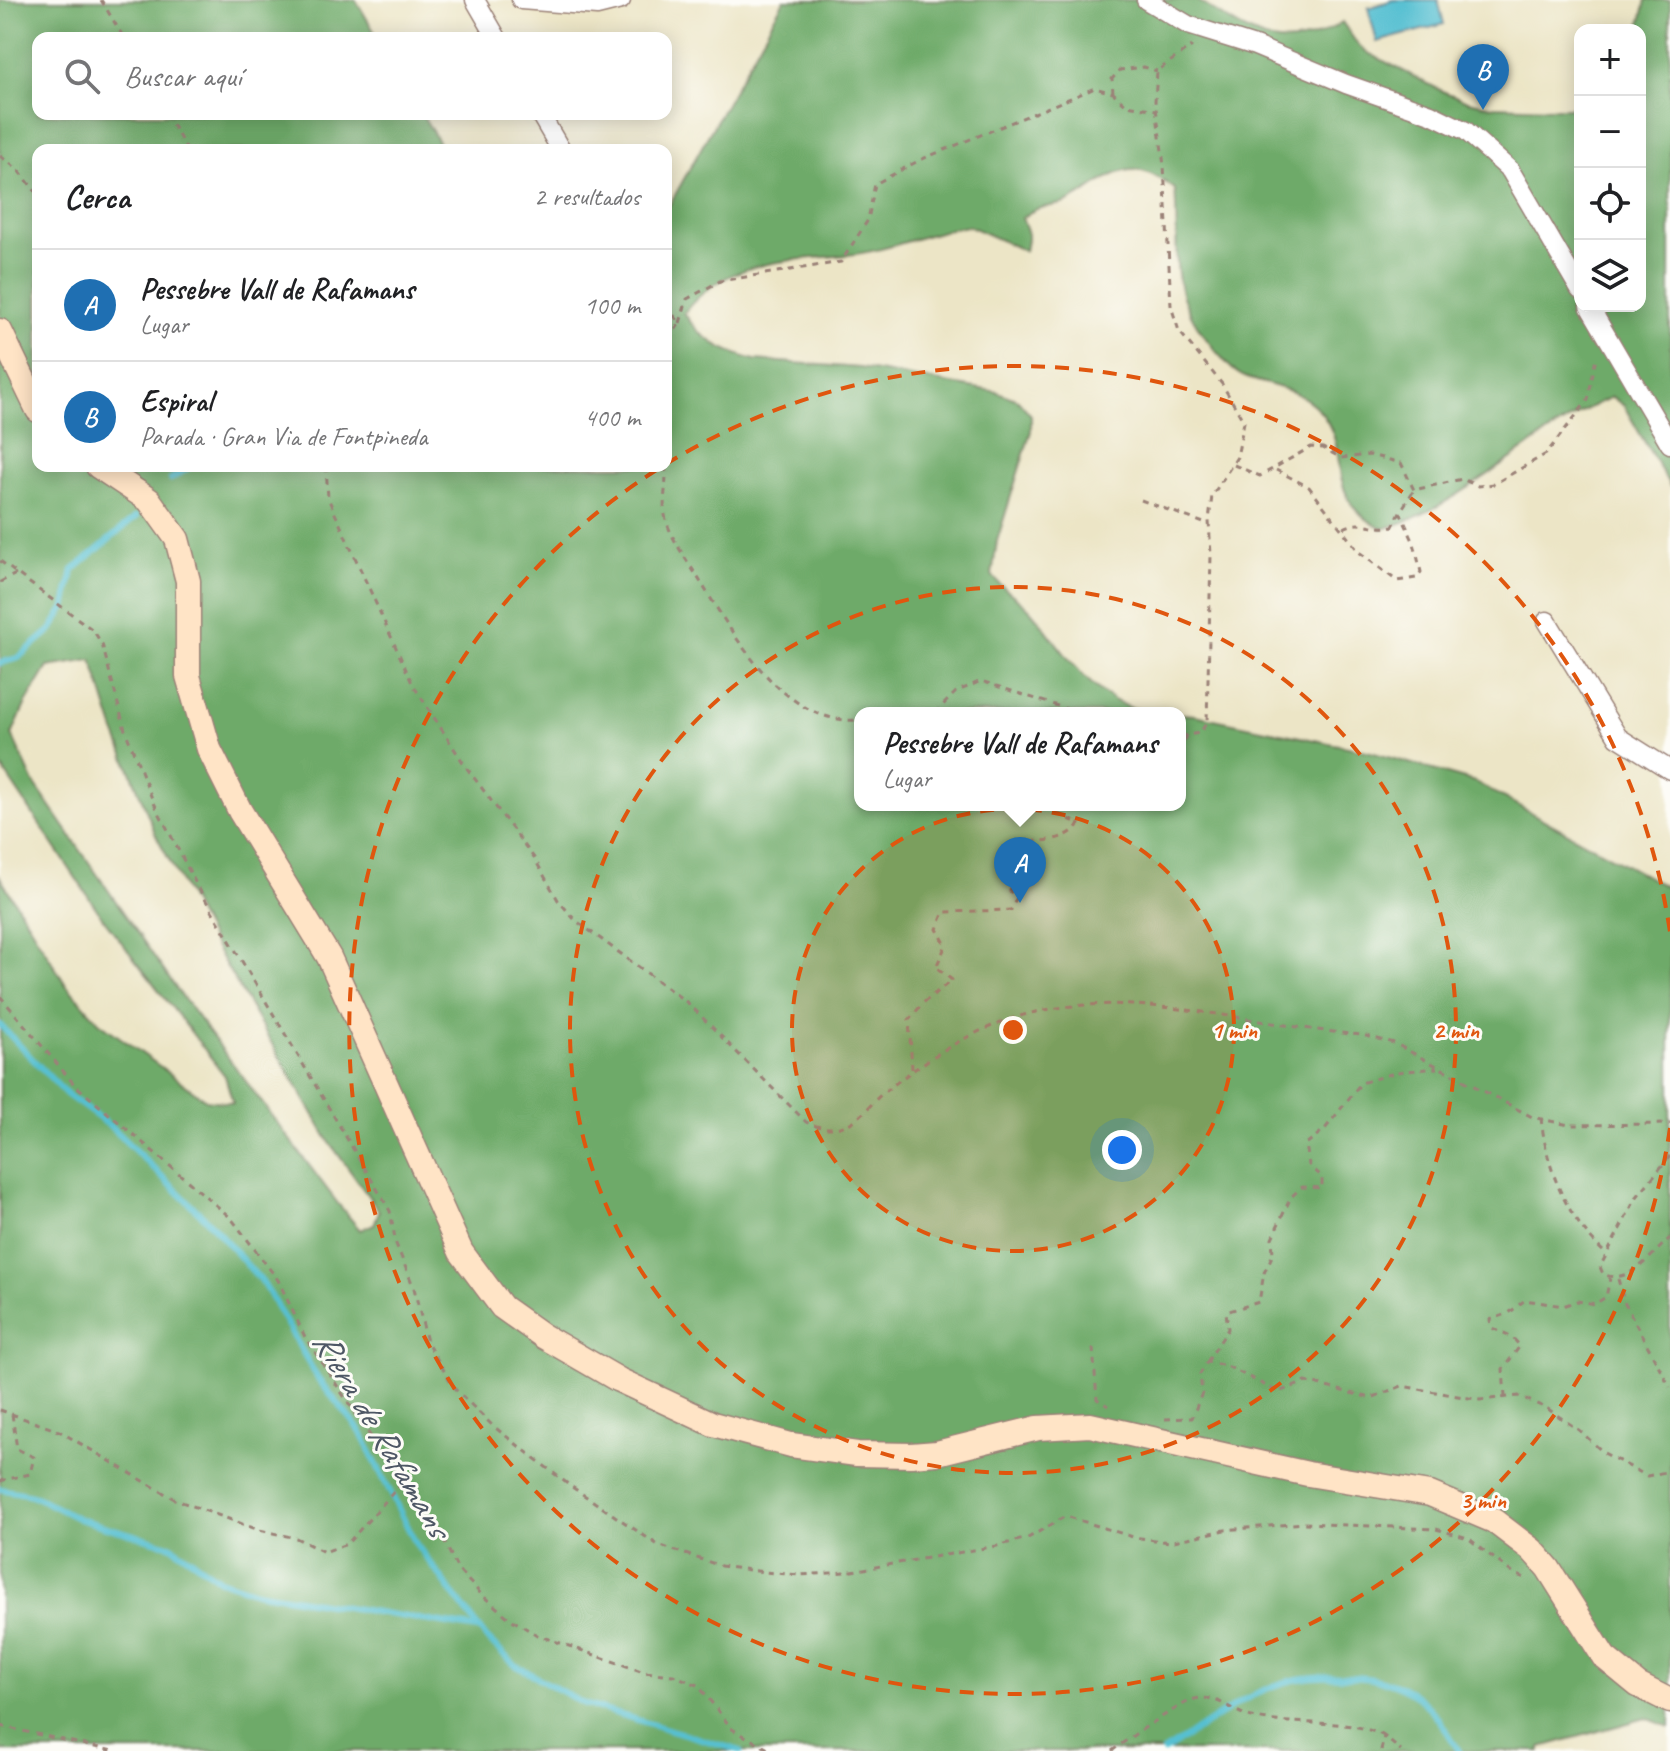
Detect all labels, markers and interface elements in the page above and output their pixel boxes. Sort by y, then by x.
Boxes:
map controls [1574,24,1646,312]
button: + [1574,24,1646,96]
search box [32,32,672,120]
pin: B [1457,44,1509,110]
icon: search [60,54,104,98]
text: Buscar aquí [124,57,242,95]
button: − [1574,96,1646,168]
button: locate [1574,168,1646,240]
text: Cerca [64,175,130,218]
text: 2 resultados [534,180,640,213]
button: layers [1574,240,1646,312]
text: Pessebre Vall de Rafamans [140,270,414,308]
text: A [83,289,97,322]
text: 100 m [584,289,640,322]
text: Lugar [140,308,189,341]
text: Espiral [140,382,212,420]
text: B [83,401,97,434]
text: 400 m [584,401,640,434]
text: Parada · Gran Via de Fontpineda [140,420,428,453]
popup [854,707,1186,811]
text: Pessebre Vall de Rafamans [883,724,1157,762]
text: Lugar [883,762,932,795]
pin: A [994,837,1046,903]
text: 1 min [1211,1015,1258,1045]
text: 2 min [1433,1015,1480,1045]
centre of rings [999,1016,1027,1044]
your location [1102,1130,1142,1170]
water label: Riera de Rafamans [303,1322,464,1550]
text: 3 min [1460,1485,1507,1515]

